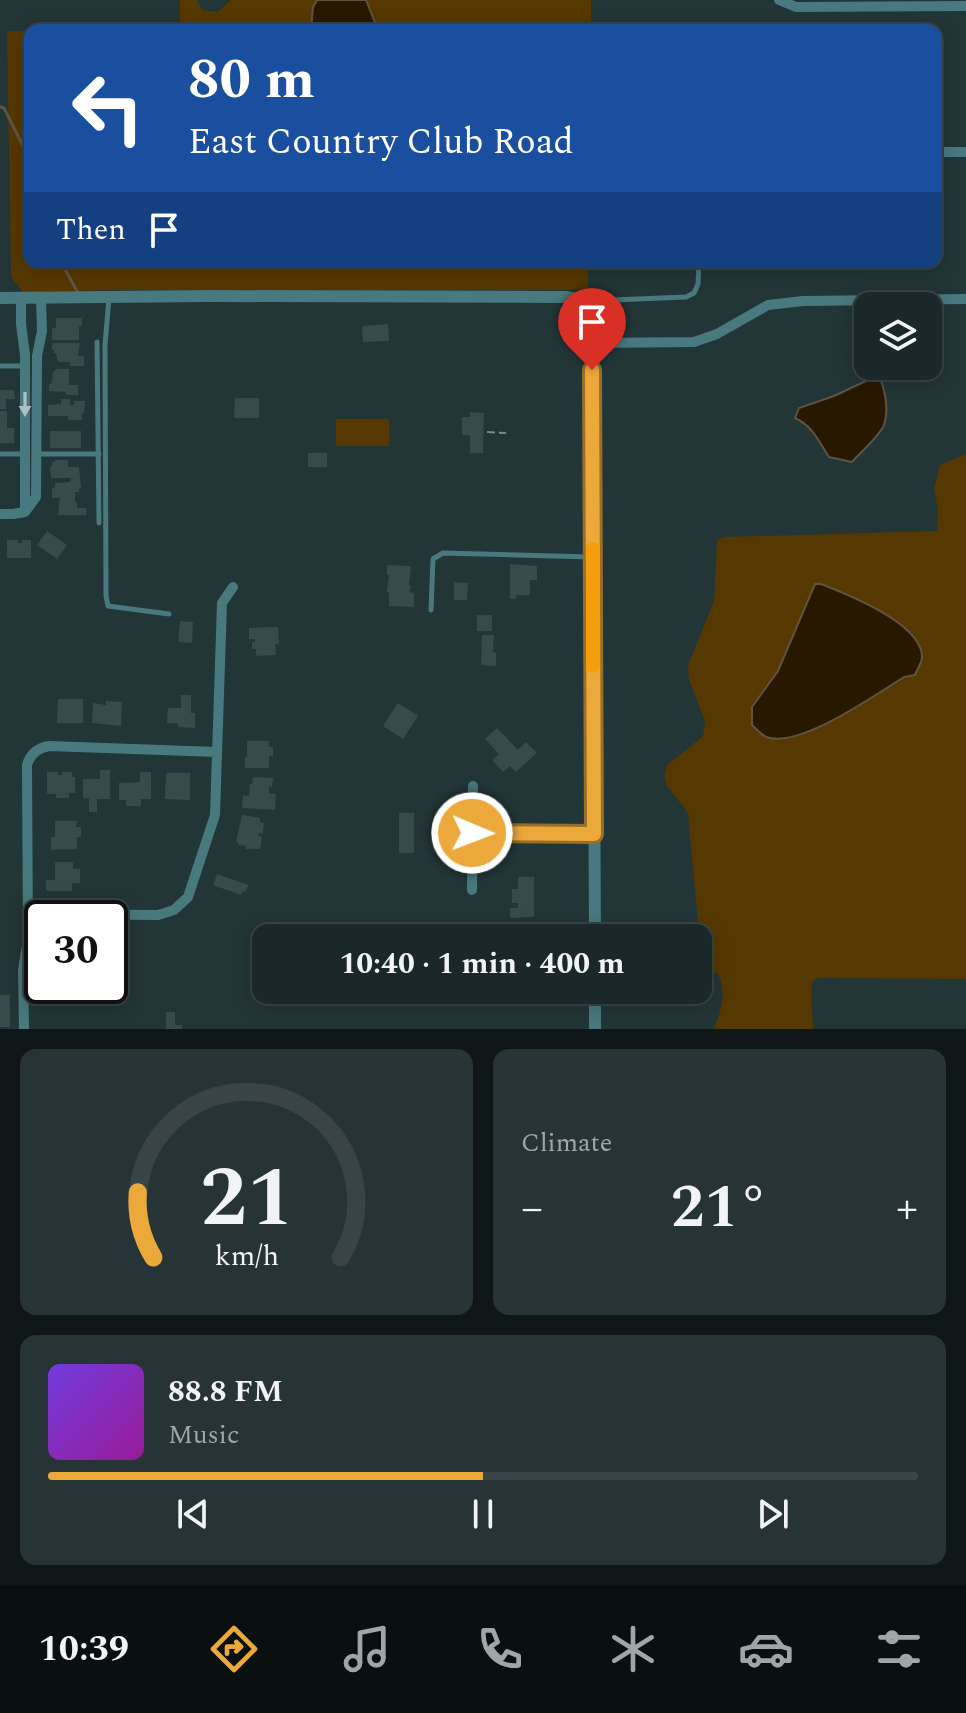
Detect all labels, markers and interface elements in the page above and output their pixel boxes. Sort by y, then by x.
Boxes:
text: 80 m [188,38,315,123]
icon: left [56,56,160,160]
text: East Country Club Road [188,115,574,170]
text: Then [56,207,126,253]
icon: arrive [142,208,186,252]
pin [558,288,626,370]
map controls [854,292,942,380]
button: layers [854,292,942,380]
icon: arrive [570,300,614,344]
one-way arrow [19,392,31,417]
position arrow [430,791,514,875]
speed limit sign: 30 [24,900,128,1004]
text: 10:40 · 1 min · 400 m [339,941,625,987]
text: Climate [521,1123,612,1163]
text: 21 [200,1136,293,1263]
text: 21° [671,1162,768,1254]
text: − [521,1175,543,1242]
text: + [896,1175,918,1242]
text: km/h [214,1235,279,1278]
text: 88.8 FM [168,1369,283,1415]
text: Music [168,1415,239,1455]
icon: previous [171,1492,215,1536]
icon: pause [461,1492,505,1536]
icon: next [751,1492,795,1536]
icon: directions [206,1621,262,1677]
icon: music [339,1621,395,1677]
icon: phone [472,1621,528,1677]
icon: climate [605,1621,661,1677]
icon: car [738,1621,794,1677]
icon: filters [871,1621,927,1677]
text: 10:39 [39,1622,129,1677]

